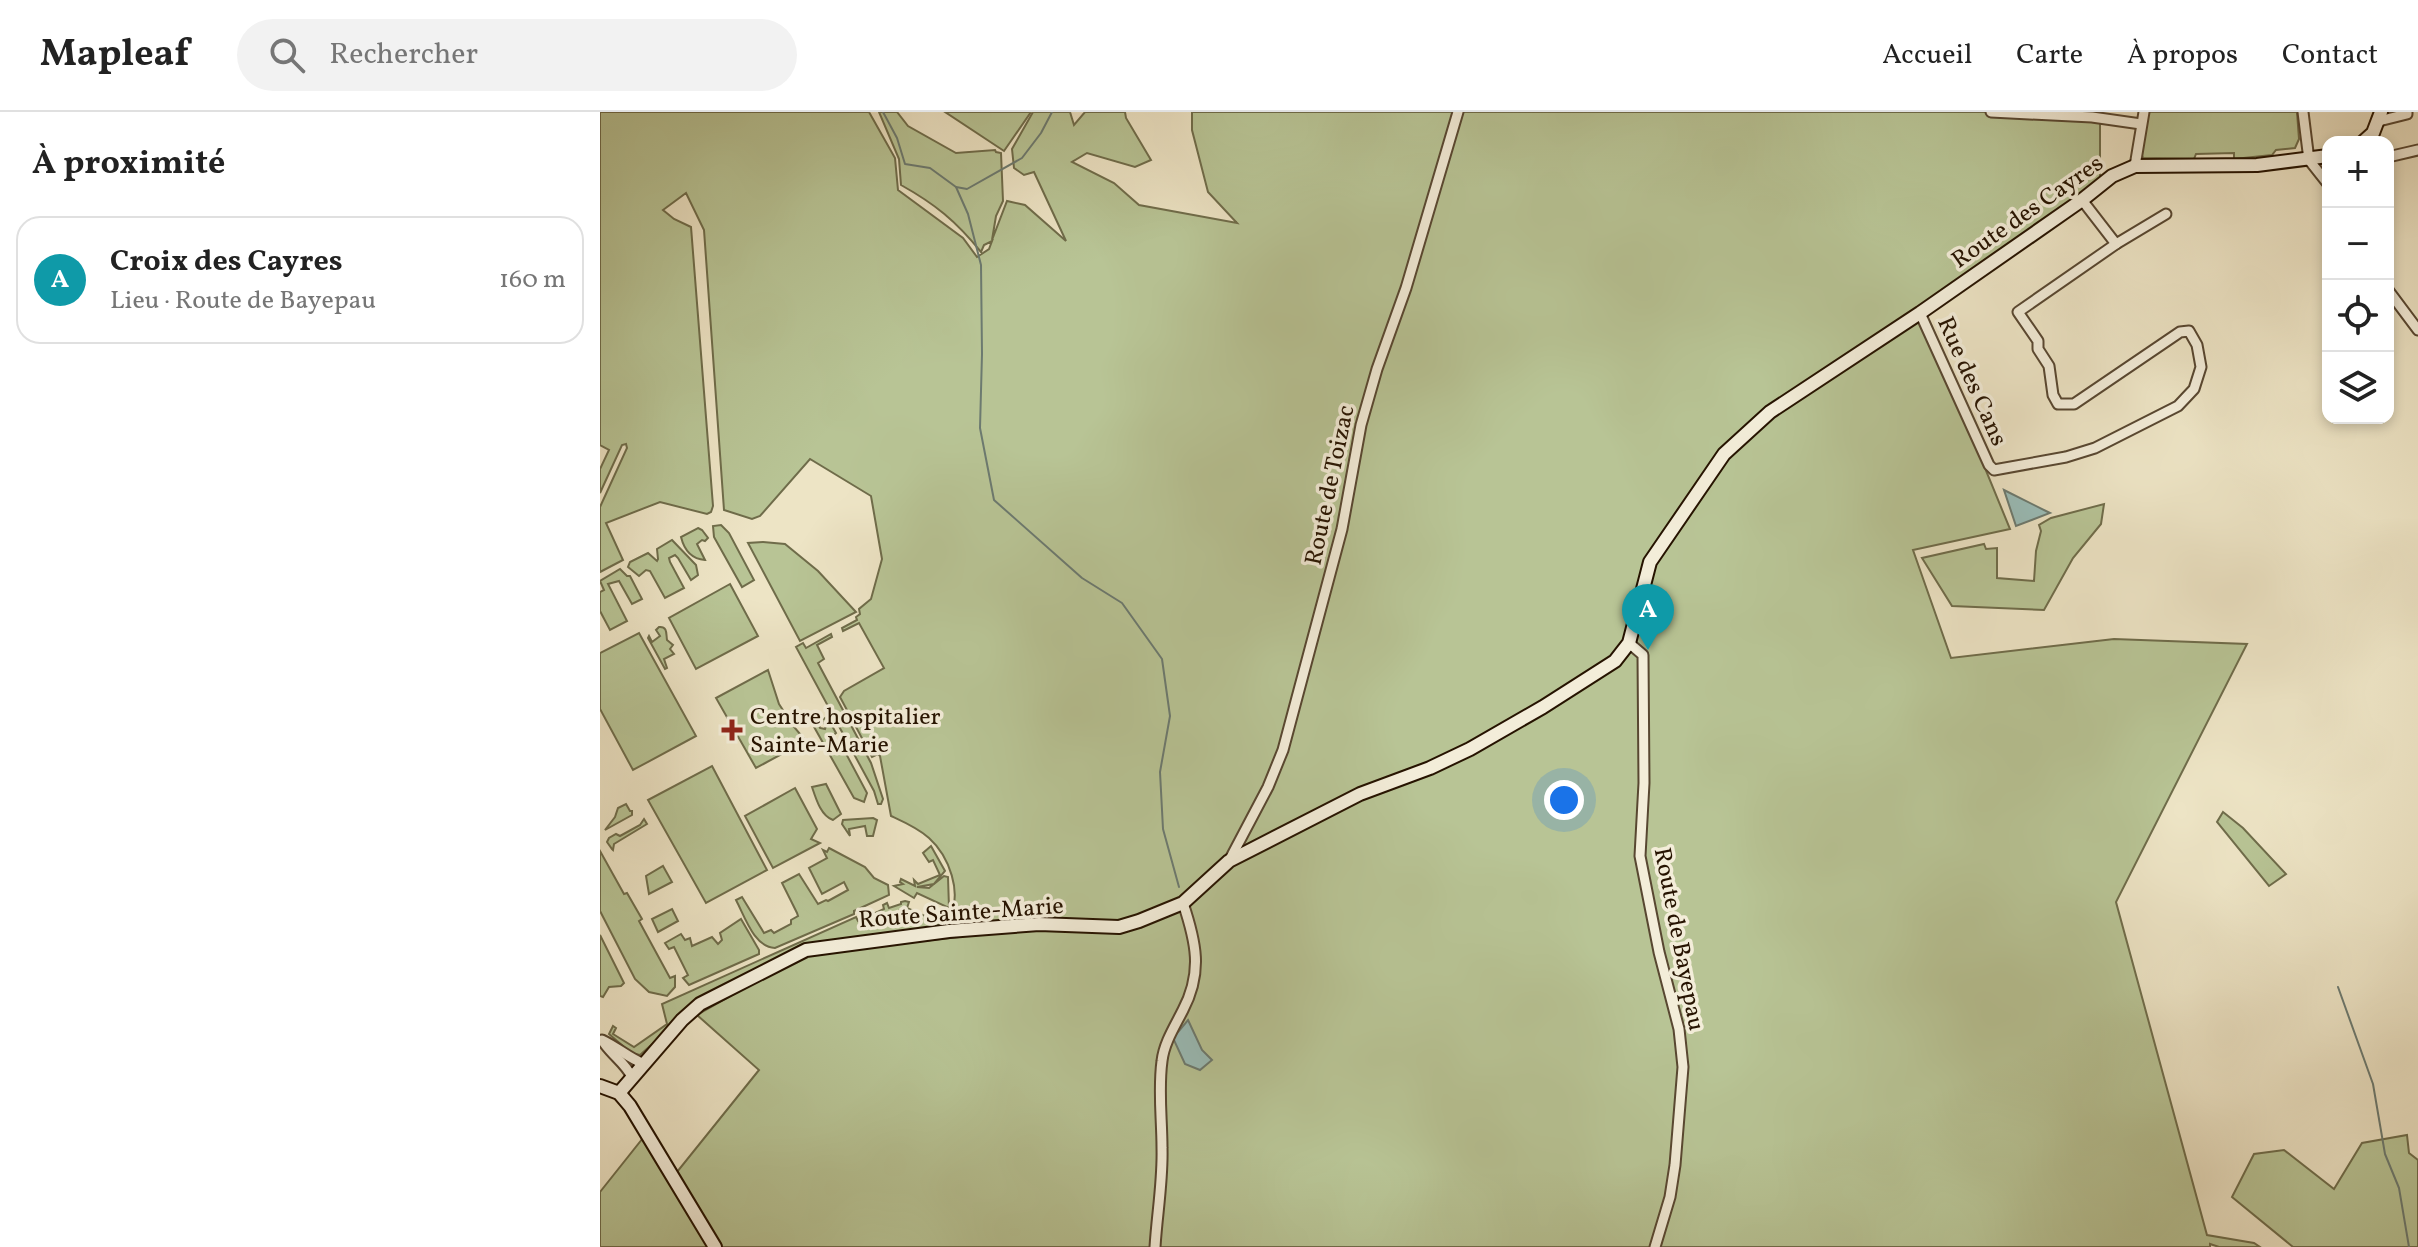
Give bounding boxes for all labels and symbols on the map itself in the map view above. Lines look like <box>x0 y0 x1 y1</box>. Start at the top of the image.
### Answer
street label: Route des Cayres <box>1945 148 2111 278</box>
street label: Rue des Cans <box>1928 312 2015 452</box>
street label: Route de Toizac <box>1297 402 1364 569</box>
pin: A <box>1622 584 1674 650</box>
place label: Centre hospitalier Sainte-Marie <box>750 701 941 763</box>
marker: Centre hospitalier Sainte-Marie <box>721 719 743 741</box>
your location <box>1544 780 1584 820</box>
street label: Route de Bayepau <box>1644 845 1712 1034</box>
street label: Route Sainte-Marie <box>857 890 1065 938</box>

